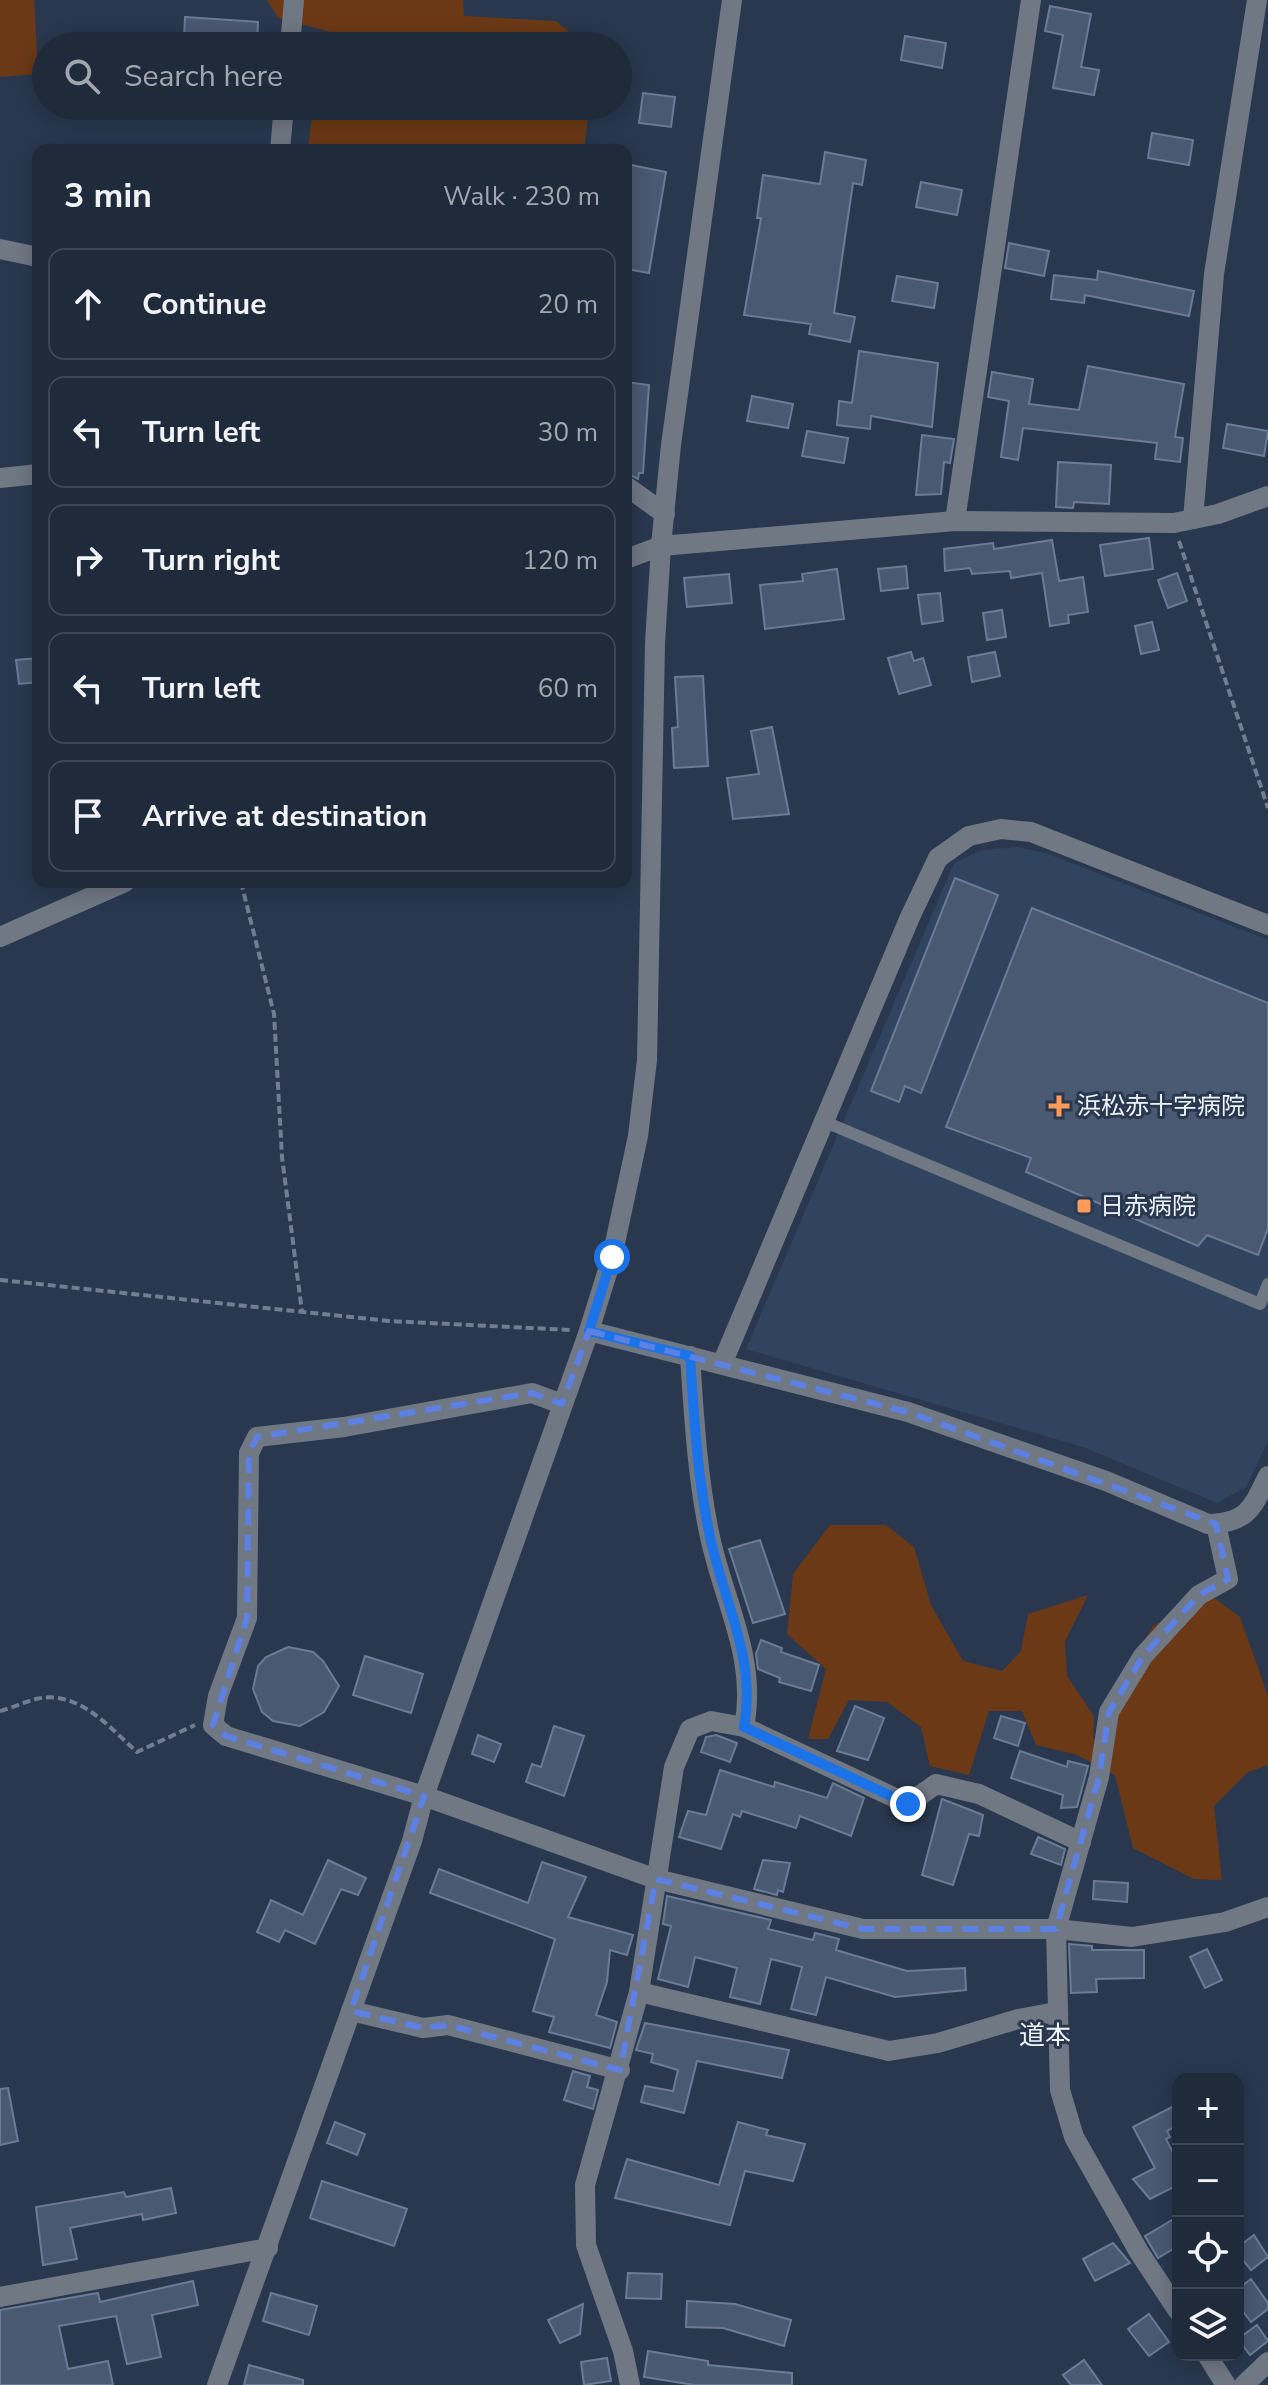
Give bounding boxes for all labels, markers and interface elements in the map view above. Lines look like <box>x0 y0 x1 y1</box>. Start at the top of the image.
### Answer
search box <box>32 32 632 120</box>
icon: search <box>60 54 104 98</box>
text: Search here <box>124 56 283 97</box>
text: 3 min <box>64 173 152 219</box>
text: Walk · 230 m <box>443 179 600 214</box>
icon: ahead <box>66 282 110 326</box>
text: Continue <box>142 284 267 325</box>
text: 20 m <box>538 287 598 322</box>
icon: left <box>66 410 110 454</box>
text: Turn left <box>142 412 260 453</box>
text: 30 m <box>538 415 598 450</box>
icon: right <box>66 538 110 582</box>
text: Turn right <box>142 540 280 581</box>
text: 120 m <box>522 543 598 578</box>
icon: left <box>66 666 110 710</box>
text: Turn left <box>142 668 260 709</box>
text: 60 m <box>538 671 598 706</box>
icon: arrive <box>66 794 110 838</box>
text: Arrive at destination <box>142 796 427 837</box>
place label: 浜松赤十字病院 <box>1077 1090 1245 1122</box>
marker: 浜松赤十字病院 <box>1048 1095 1070 1117</box>
place label: 日赤病院 <box>1100 1190 1196 1222</box>
marker: 日赤病院 <box>1075 1197 1093 1215</box>
route start <box>594 1239 630 1275</box>
route end <box>890 1786 926 1822</box>
district label: 道本 <box>1019 2018 1071 2053</box>
map controls <box>1172 2073 1244 2361</box>
button: + <box>1172 2073 1244 2145</box>
button: − <box>1172 2145 1244 2217</box>
button: locate <box>1172 2217 1244 2289</box>
button: layers <box>1172 2289 1244 2361</box>

